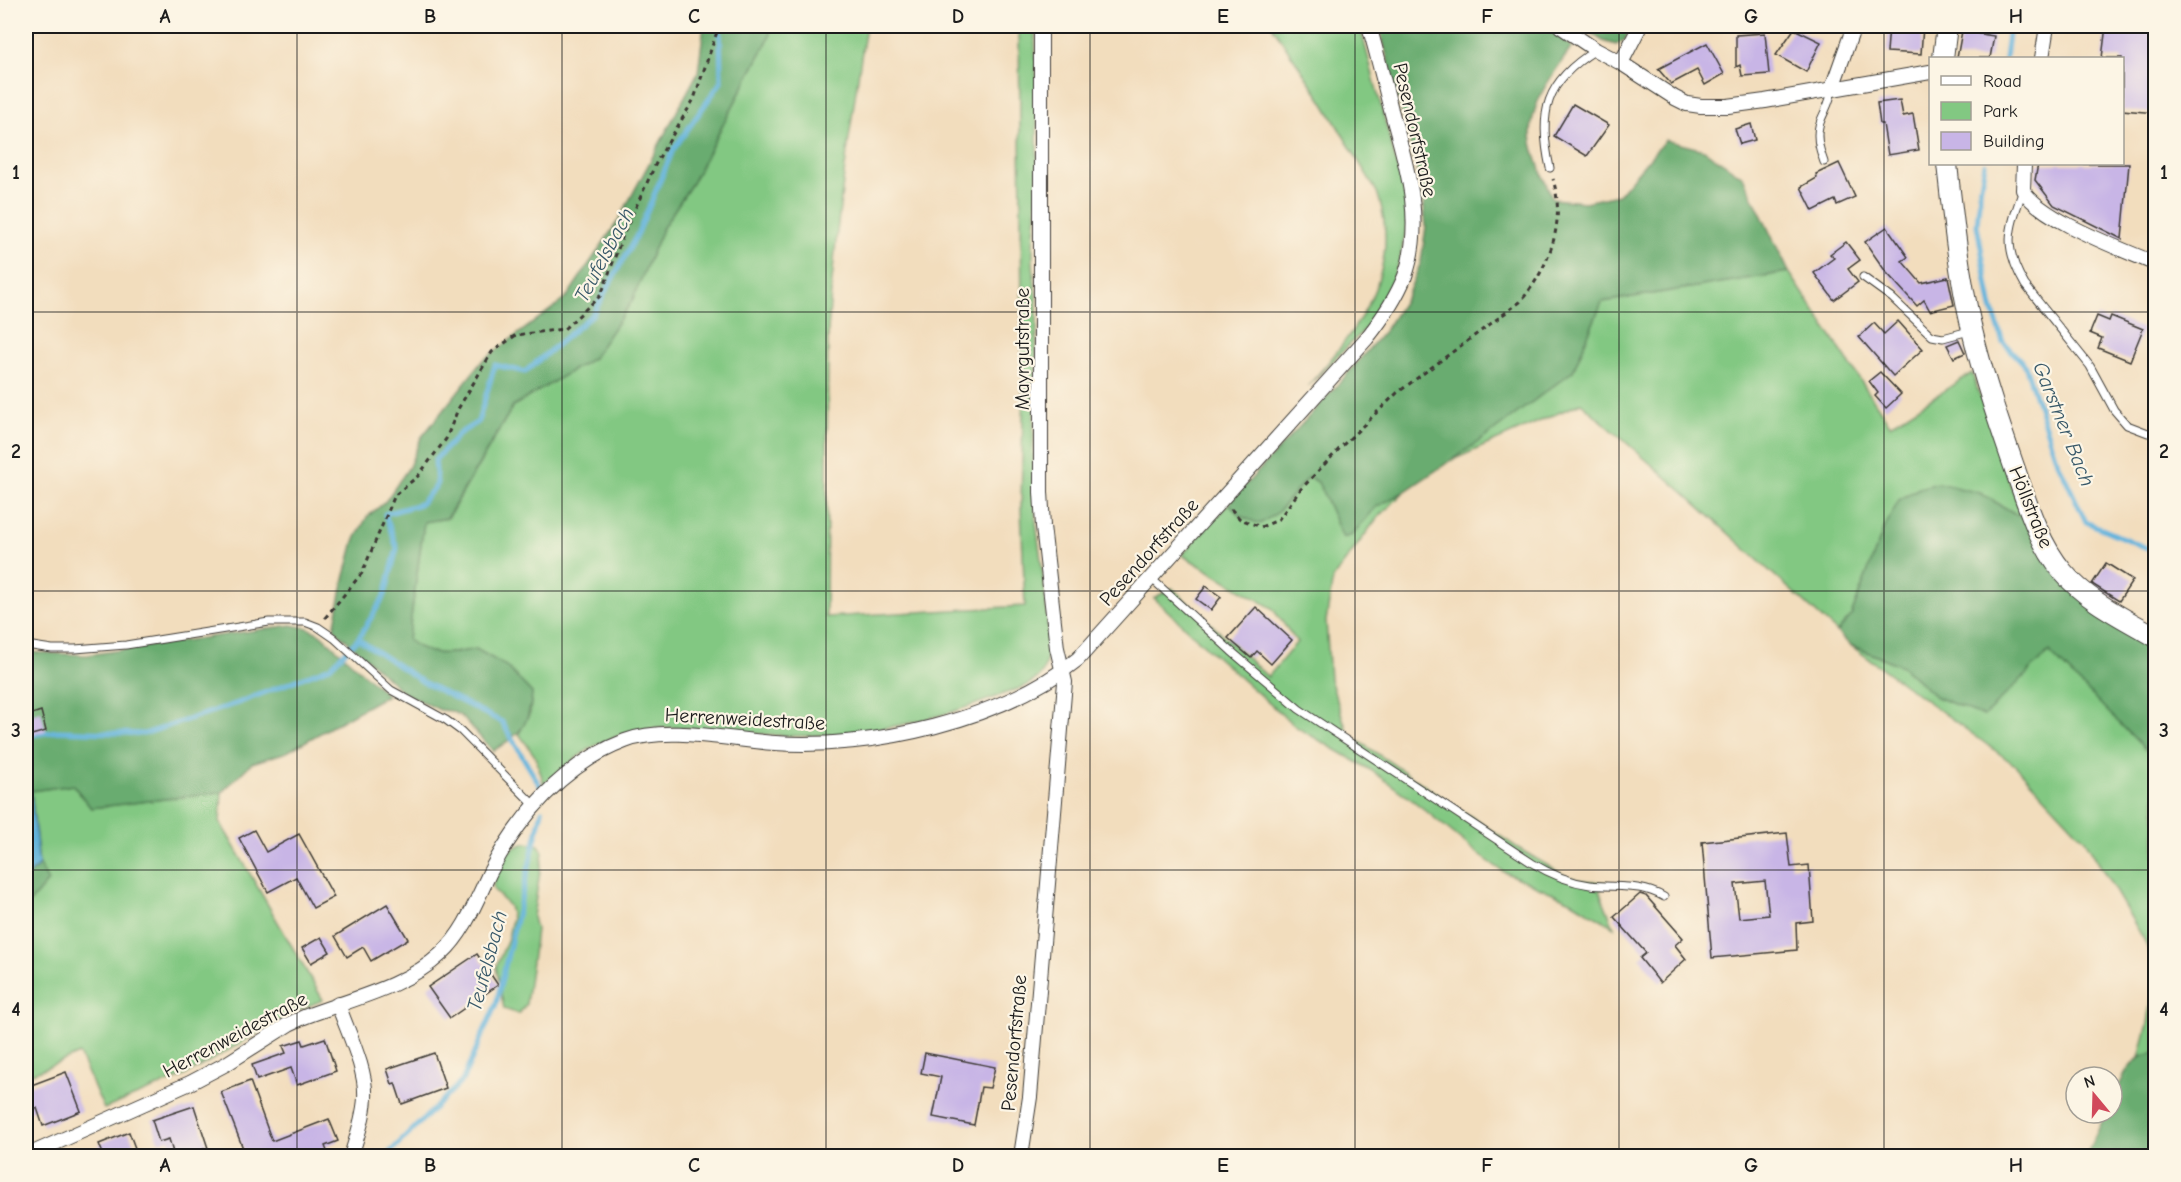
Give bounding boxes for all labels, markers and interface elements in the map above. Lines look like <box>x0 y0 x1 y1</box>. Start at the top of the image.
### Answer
text: A <box>159 5 171 28</box>
text: B <box>424 5 436 28</box>
text: C <box>688 5 700 28</box>
text: D <box>952 5 964 28</box>
text: E <box>1217 5 1229 28</box>
text: F <box>1481 5 1493 28</box>
text: G <box>1744 5 1758 28</box>
text: H <box>2009 5 2023 28</box>
legend <box>1929 57 2124 165</box>
street label: Pesendorfstraße <box>1388 61 1442 199</box>
text: Road <box>1983 71 2022 92</box>
text: Park <box>1983 101 2018 122</box>
text: Building <box>1983 131 2045 152</box>
text: 1 <box>12 161 20 184</box>
text: 1 <box>2160 161 2168 184</box>
water label: Teufelsbach <box>569 204 639 306</box>
street label: Mayrgutstraße <box>1011 288 1034 410</box>
water label: Garstner Bach <box>2028 358 2100 490</box>
text: 2 <box>11 440 21 463</box>
text: 2 <box>2159 440 2169 463</box>
street label: Höllstraße <box>2004 463 2058 551</box>
street label: Pesendorfstraße <box>1095 493 1203 611</box>
street label: Herrenweidestraße <box>664 703 826 735</box>
text: 3 <box>11 719 21 742</box>
text: 3 <box>2159 719 2169 742</box>
water label: Teufelsbach <box>462 908 512 1014</box>
street label: Pesendorfstraße <box>997 974 1031 1112</box>
street label: Herrenweidestraße <box>159 987 311 1083</box>
text: 4 <box>11 998 21 1021</box>
text: 4 <box>2159 998 2169 1021</box>
north arrow <box>2064 1065 2124 1125</box>
text: N <box>2082 1072 2097 1092</box>
text: A <box>159 1154 171 1177</box>
text: B <box>424 1154 436 1177</box>
text: C <box>688 1154 700 1177</box>
text: D <box>952 1154 964 1177</box>
text: E <box>1217 1154 1229 1177</box>
text: F <box>1481 1154 1493 1177</box>
text: G <box>1744 1154 1758 1177</box>
text: H <box>2009 1154 2023 1177</box>

